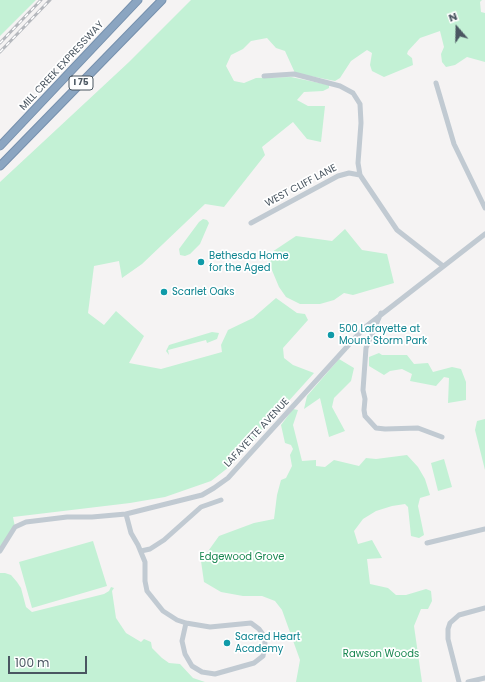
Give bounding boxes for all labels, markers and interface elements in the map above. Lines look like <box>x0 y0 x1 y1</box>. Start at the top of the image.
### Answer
north arrow <box>437 8 477 48</box>
text: N <box>446 8 460 26</box>
street label: MILL CREEK EXPRESSWAY <box>18 19 106 113</box>
road number: I 75 <box>69 76 93 90</box>
street label: WEST CLIFF LANE <box>263 162 339 210</box>
place label: Bethesda Home for the Aged <box>209 250 289 274</box>
marker: Bethesda Home for the Aged <box>196 257 206 267</box>
place label: Scarlet Oaks <box>172 286 234 298</box>
marker: Scarlet Oaks <box>159 287 169 297</box>
place label: 500 Lafayette at Mount Storm Park <box>339 323 427 346</box>
marker: 500 Lafayette at Mount Storm Park <box>326 330 336 340</box>
street label: LAFAYETTE AVENUE <box>222 396 292 470</box>
park label: Edgewood Grove <box>200 551 284 563</box>
place label: Sacred Heart Academy <box>235 631 300 654</box>
marker: Sacred Heart Academy <box>222 638 232 648</box>
scale bar <box>10 648 89 674</box>
park label: Rawson Woods <box>343 648 419 660</box>
text: 100 m <box>15 654 49 671</box>

